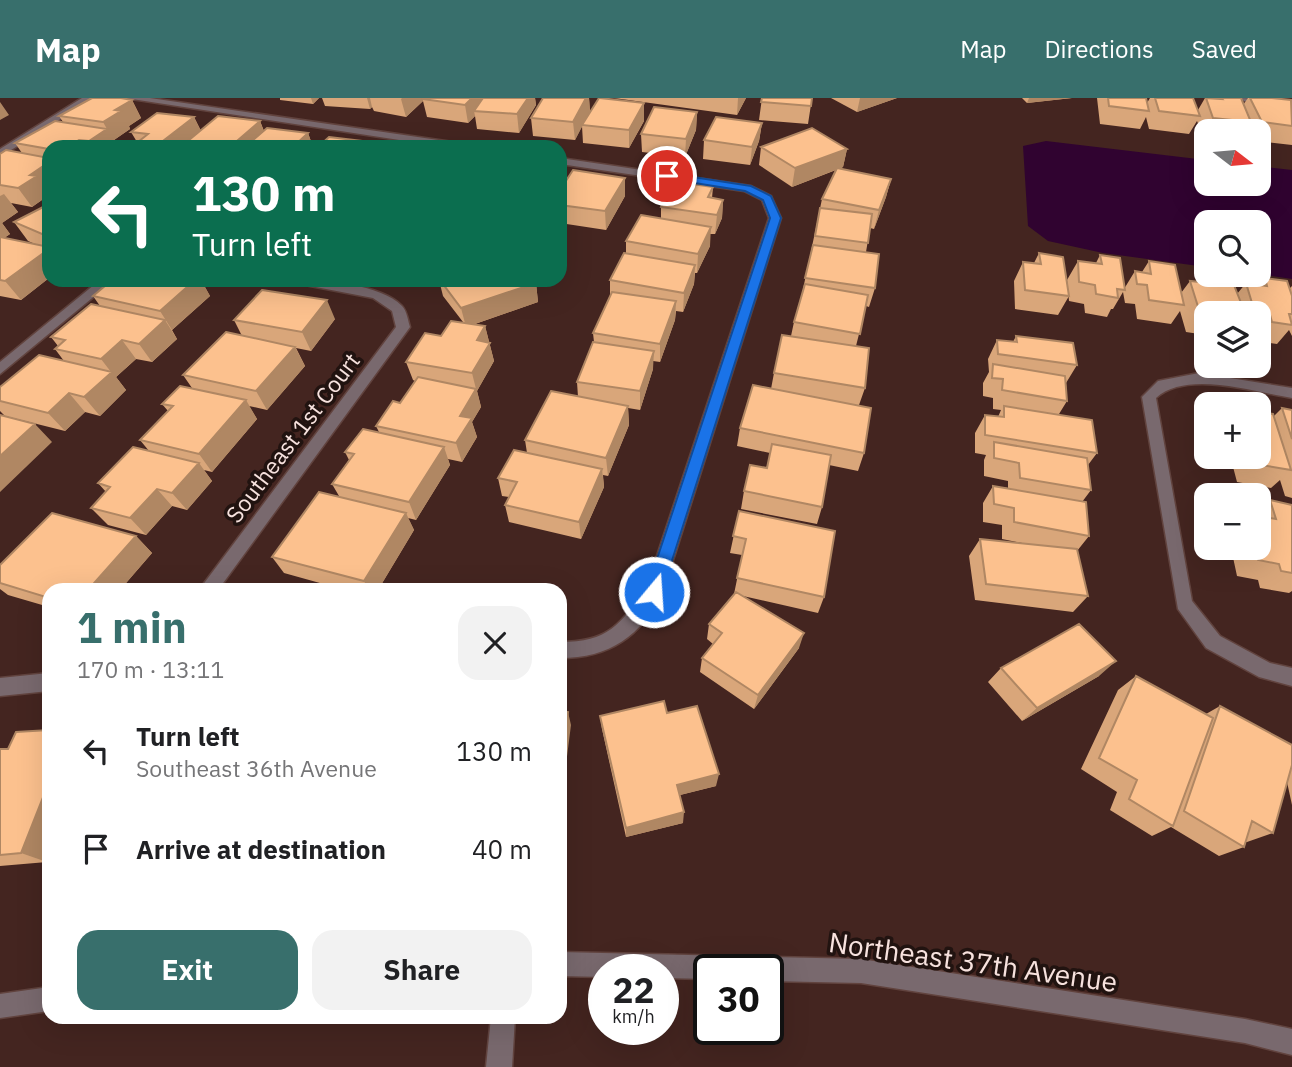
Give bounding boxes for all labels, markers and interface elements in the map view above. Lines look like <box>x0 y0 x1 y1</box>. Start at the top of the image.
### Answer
text: Map <box>35 28 101 71</box>
text: Map <box>960 33 1006 65</box>
text: Directions <box>1044 33 1154 65</box>
text: Saved <box>1192 33 1257 65</box>
north arrow <box>1194 119 1270 196</box>
map controls <box>1194 119 1271 560</box>
pin <box>637 146 697 206</box>
icon: arrive <box>648 157 686 195</box>
text: 130 m <box>192 161 336 224</box>
icon: left <box>77 168 168 259</box>
button: search <box>1194 210 1271 287</box>
text: Turn left <box>192 223 312 265</box>
button: layers <box>1194 301 1271 378</box>
street label: Southeast 1st Court <box>219 346 366 528</box>
button: + <box>1194 392 1271 469</box>
button: − <box>1194 483 1271 560</box>
position arrow <box>617 555 691 629</box>
text: 1 min <box>77 600 187 655</box>
button: close <box>458 606 532 680</box>
text: 170 m · 13:11 <box>77 654 224 684</box>
text: Turn left <box>136 719 239 753</box>
icon: left <box>77 732 115 770</box>
text: 130 m <box>456 734 532 768</box>
text: Southeast 36th Avenue <box>136 753 377 783</box>
icon: arrive <box>77 830 115 868</box>
text: Arrive at destination <box>136 832 386 866</box>
text: 40 m <box>472 832 532 866</box>
street label: Northeast 37th Avenue <box>826 923 1120 1000</box>
button: Exit <box>77 930 298 1010</box>
button: Share <box>312 930 532 1010</box>
speed limit sign: 30 <box>693 954 784 1045</box>
text: 22 <box>612 967 655 1013</box>
text: km/h <box>612 1005 655 1028</box>

